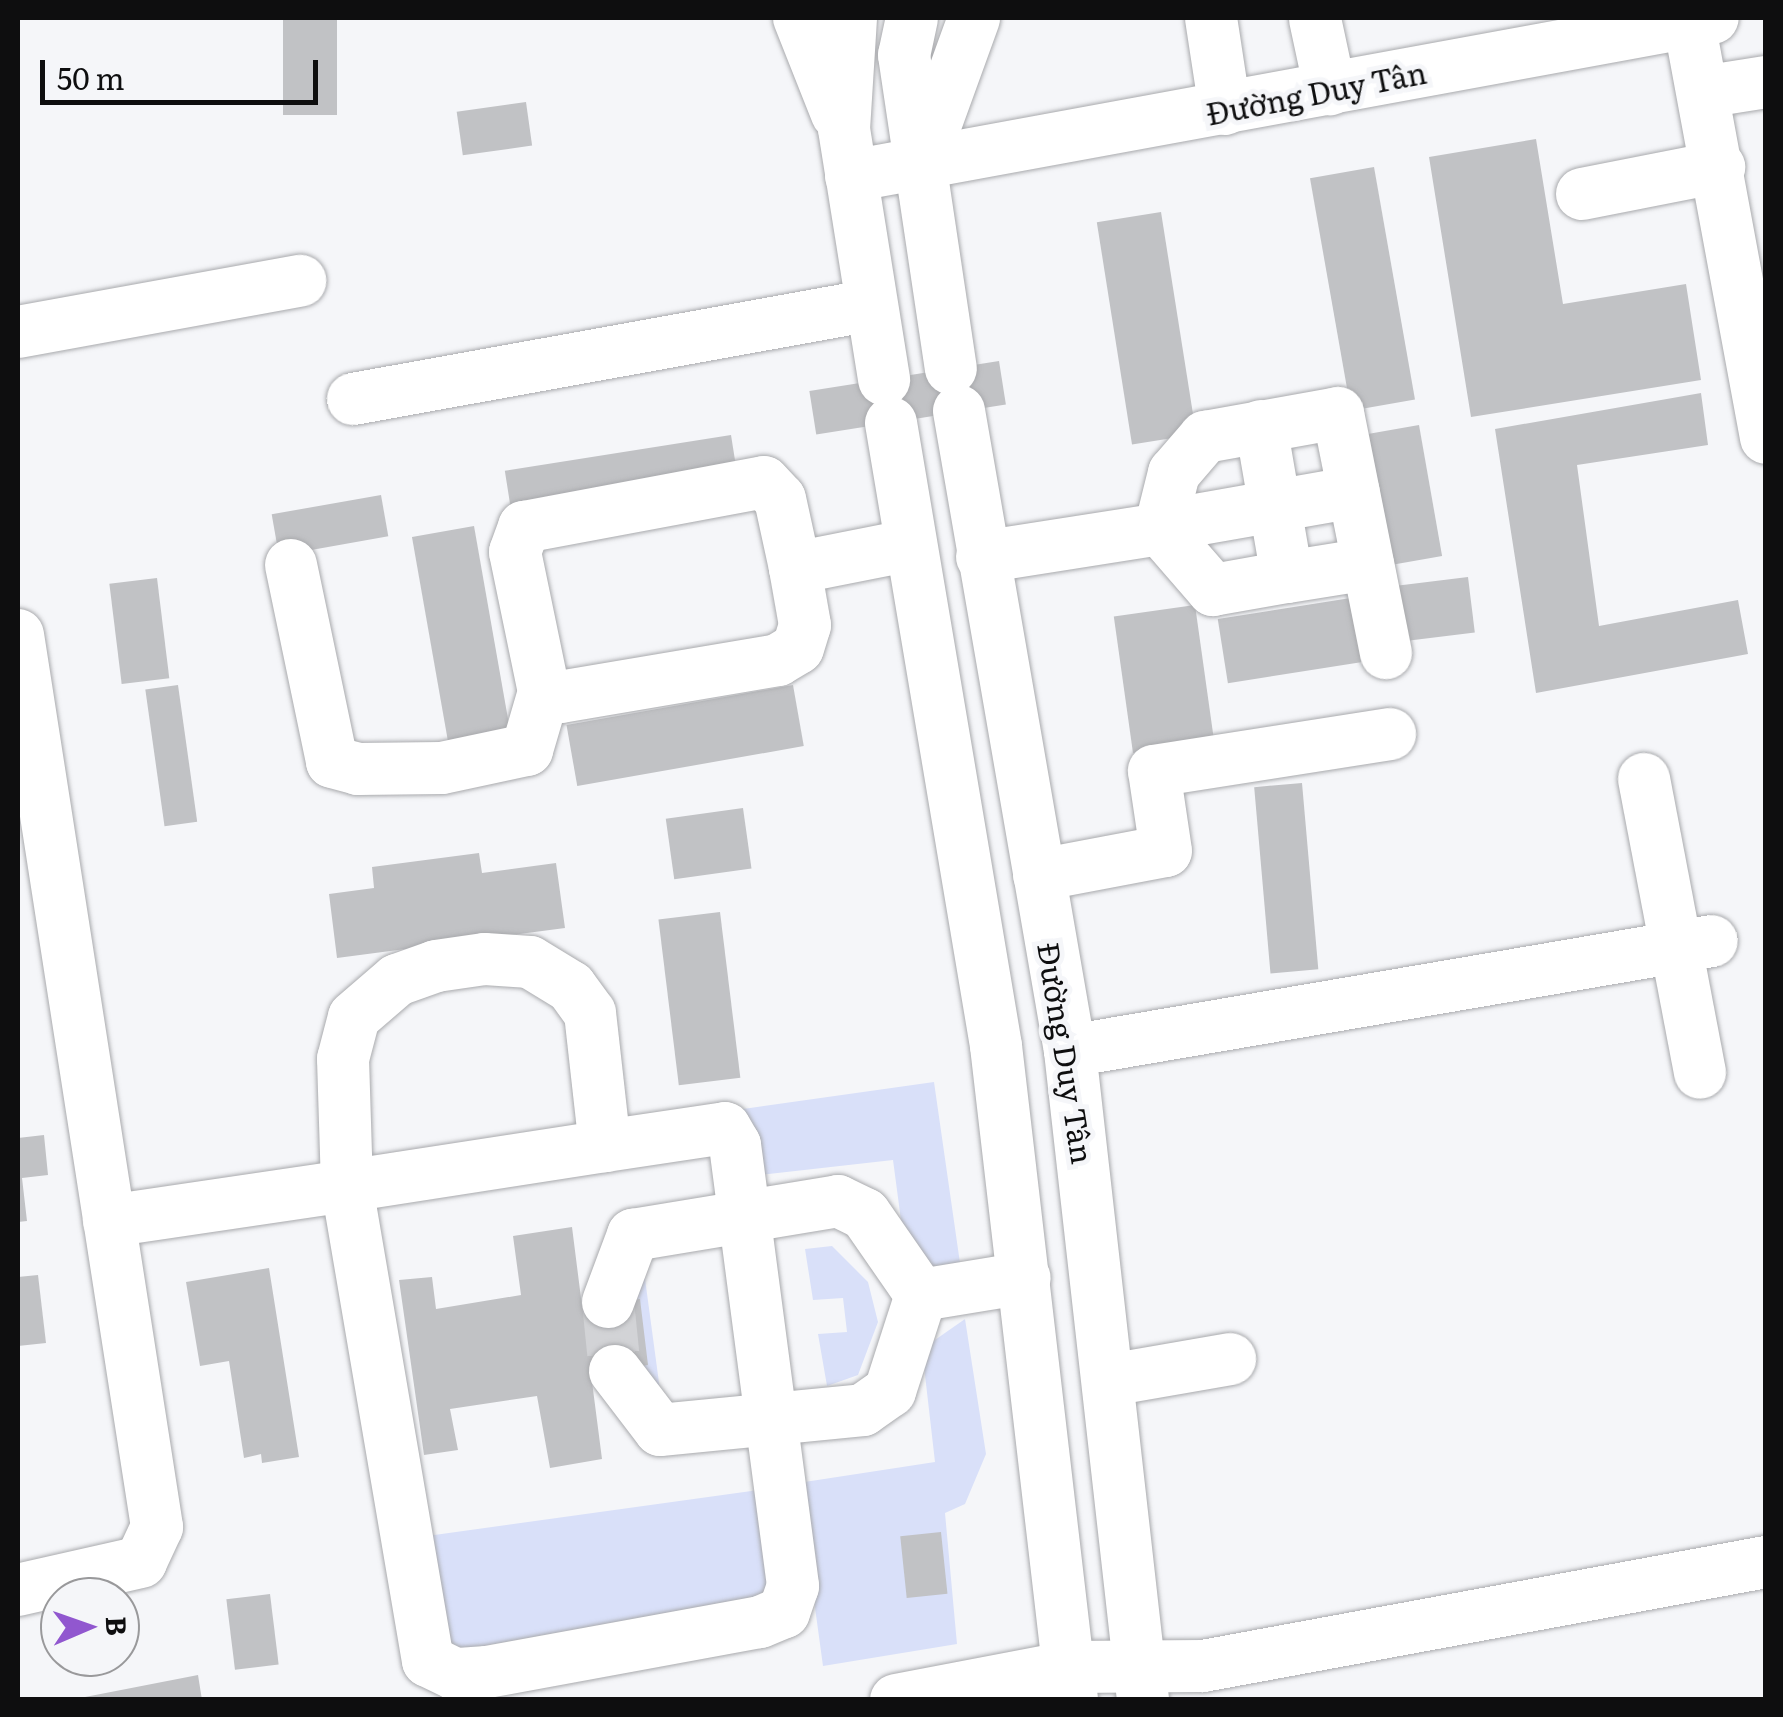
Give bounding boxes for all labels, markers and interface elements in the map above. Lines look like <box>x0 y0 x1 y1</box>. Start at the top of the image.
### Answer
scale bar <box>45 40 322 102</box>
street label: Đường Duy Tân <box>1203 53 1429 131</box>
text: 50 m <box>57 55 125 99</box>
street label: Đường Duy Tân <box>1032 940 1102 1166</box>
north arrow <box>40 1577 140 1677</box>
text: B <box>97 1616 139 1636</box>

